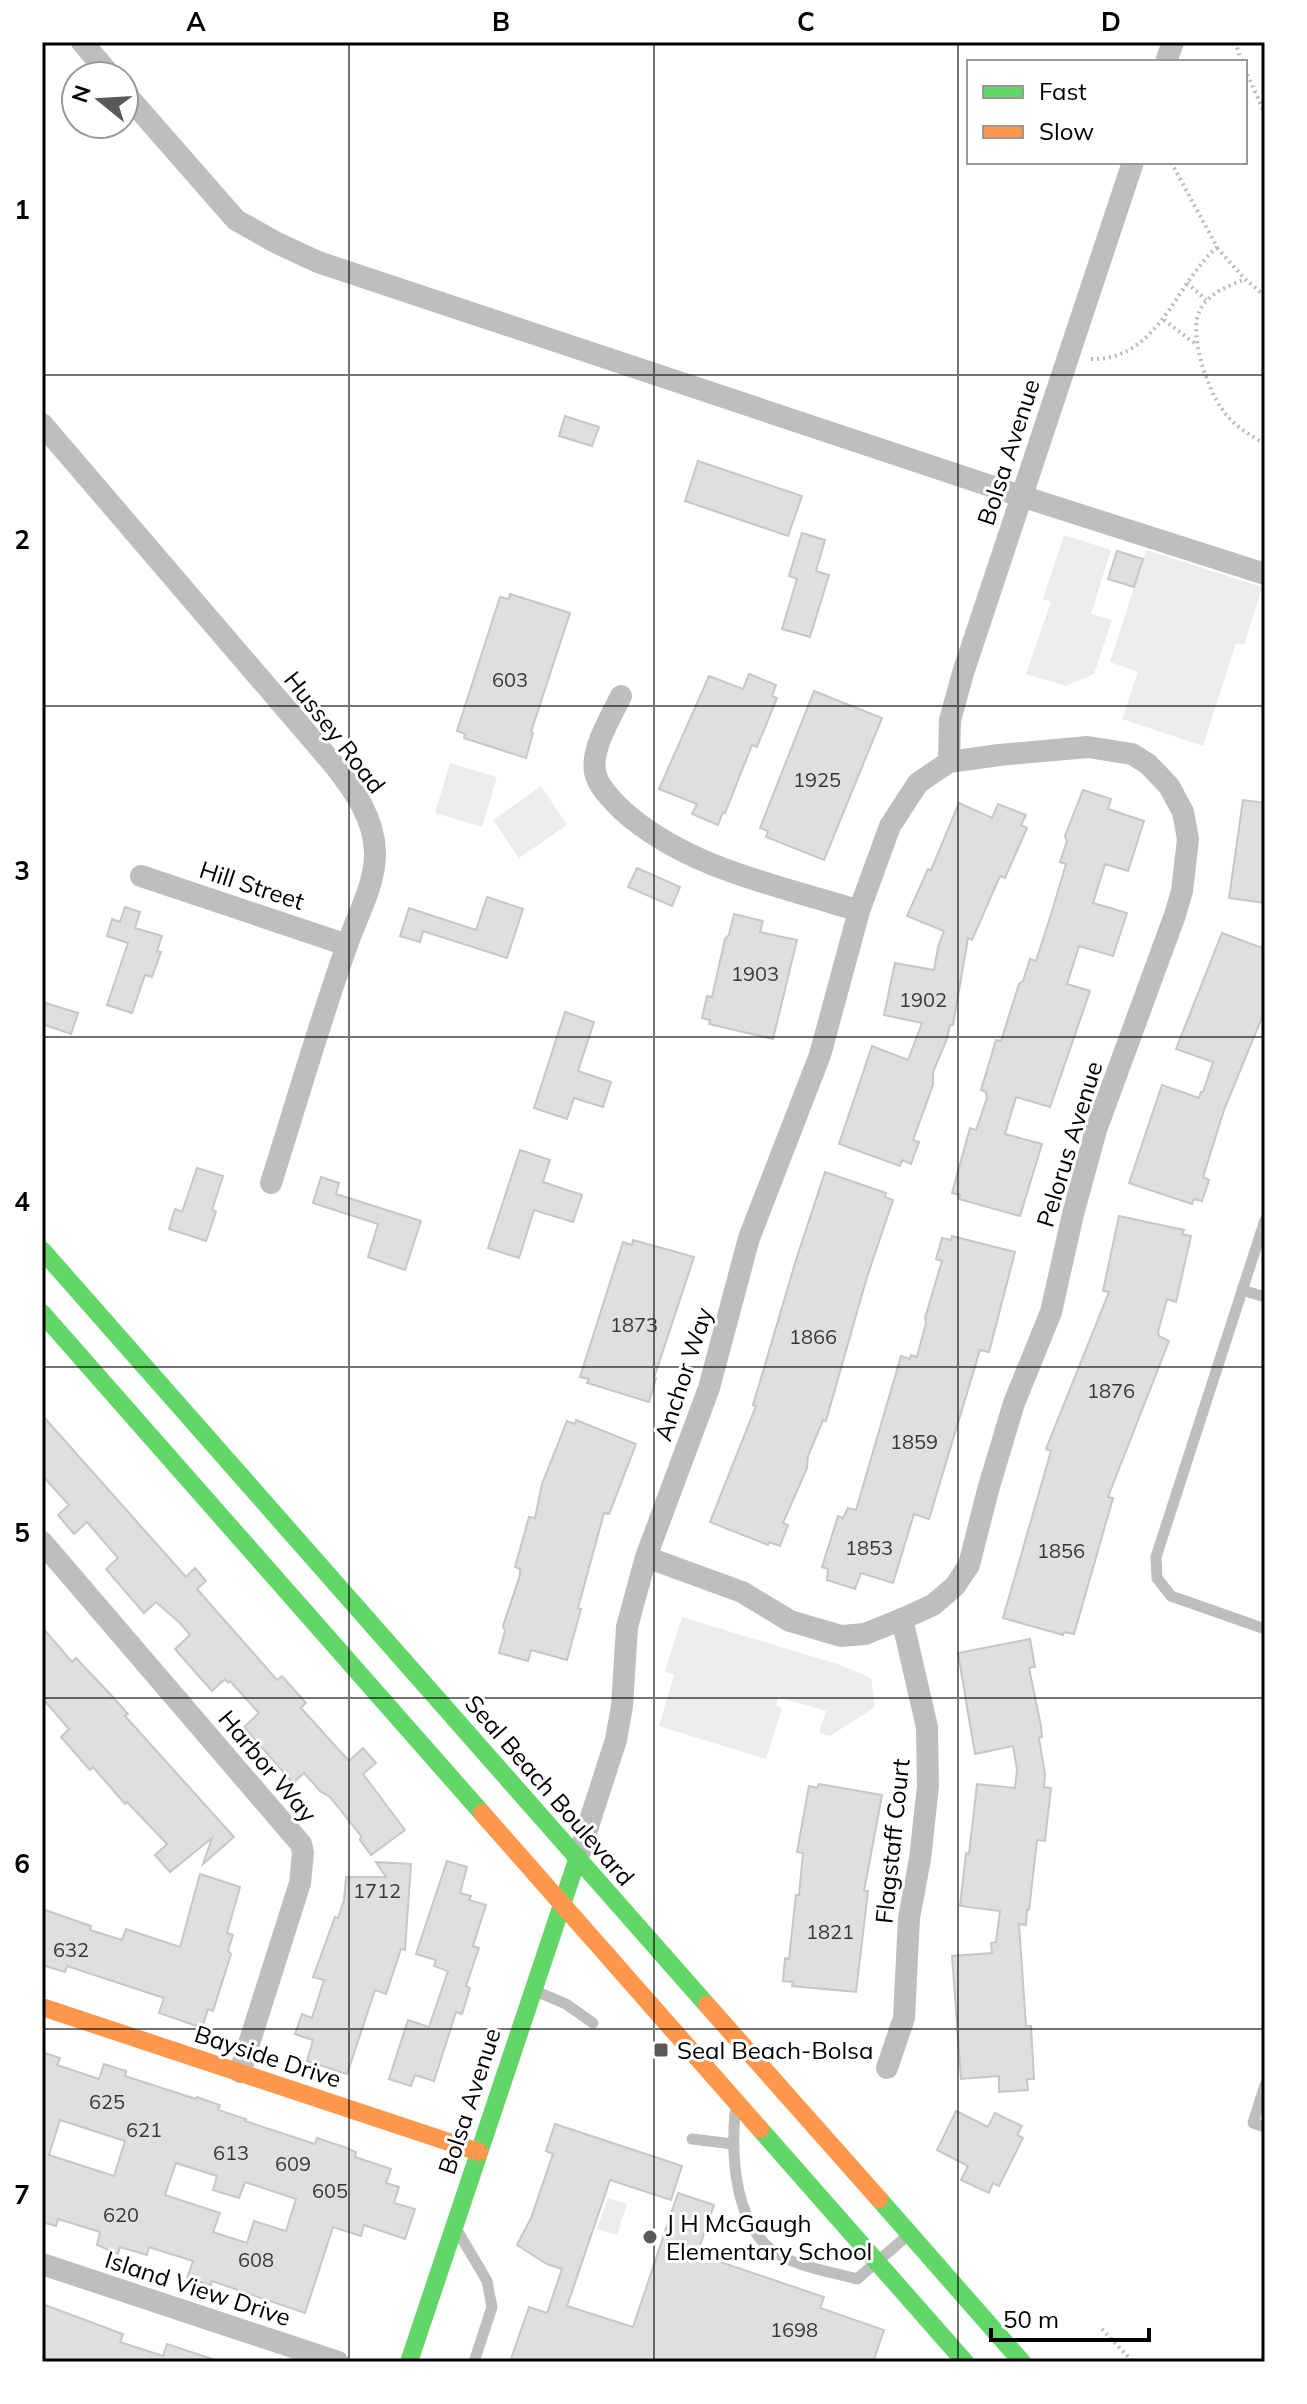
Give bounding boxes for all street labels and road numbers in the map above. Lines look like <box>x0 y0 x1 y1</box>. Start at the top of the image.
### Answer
street label: Bolsa Avenue <box>970 375 1046 529</box>
street label: Hussey Road <box>278 665 392 799</box>
street label: Hill Street <box>196 854 308 916</box>
street label: Pelorus Avenue <box>1030 1057 1108 1231</box>
street label: Anchor Way <box>647 1303 719 1445</box>
street label: Seal Beach Boulevard <box>459 1689 641 1891</box>
street label: Harbor Way <box>213 1704 324 1828</box>
street label: Flagstaff Court <box>868 1757 916 1925</box>
street label: Bayside Drive <box>191 2018 345 2094</box>
street label: Bolsa Avenue <box>431 2024 507 2178</box>
street label: Island View Drive <box>101 2244 295 2332</box>

